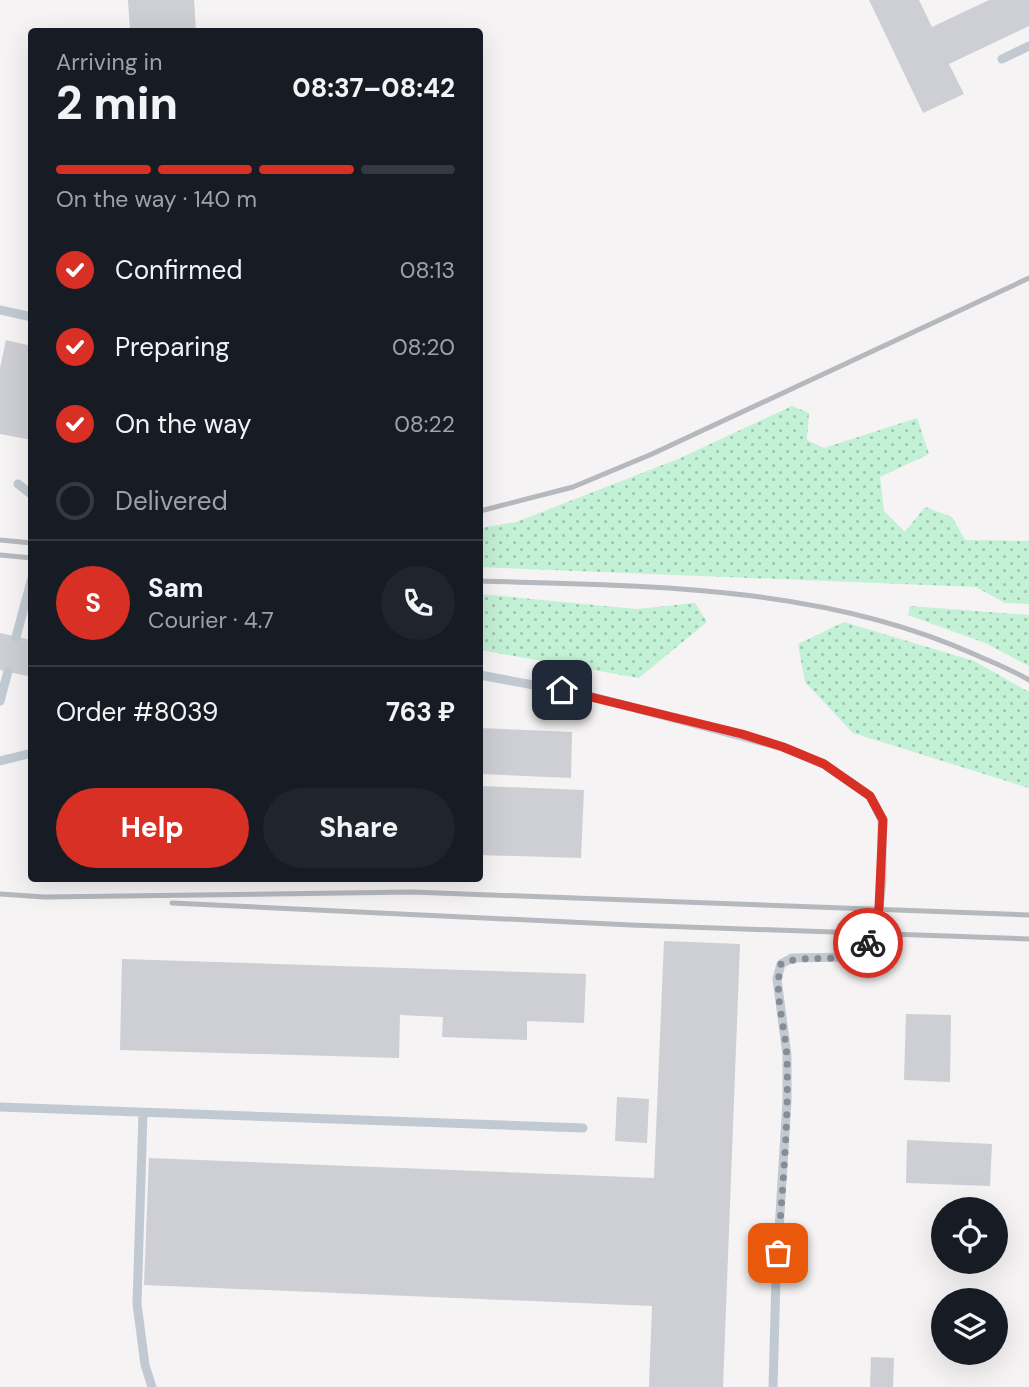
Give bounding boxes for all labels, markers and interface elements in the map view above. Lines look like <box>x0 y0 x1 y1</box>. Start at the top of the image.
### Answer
text: Arriving in <box>56 47 162 77</box>
text: 08:37–08:42 <box>292 71 455 105</box>
text: 2 min <box>56 73 178 133</box>
text: On the way · 140 m <box>56 184 257 214</box>
icon: check <box>56 251 94 289</box>
text: Confirmed <box>115 253 242 287</box>
text: 08:13 <box>400 255 455 285</box>
icon: check <box>56 328 94 366</box>
text: Preparing <box>115 330 230 364</box>
text: 08:20 <box>392 332 455 362</box>
icon: check <box>56 405 94 443</box>
text: On the way <box>115 407 251 441</box>
text: 08:22 <box>394 409 455 439</box>
text: Delivered <box>115 484 228 518</box>
button: phone <box>381 566 455 640</box>
text: Sam <box>148 571 203 605</box>
text: S <box>85 586 101 620</box>
text: Courier · 4.7 <box>148 605 274 635</box>
pin <box>532 660 592 720</box>
icon: home <box>543 671 581 709</box>
text: Order #8039 <box>56 695 218 729</box>
text: 763 ₽ <box>386 695 455 729</box>
button: Help <box>56 788 249 868</box>
button: Share <box>263 788 455 868</box>
courier <box>833 908 903 978</box>
icon: bike <box>849 924 887 962</box>
map controls <box>931 1197 1008 1365</box>
button: locate <box>931 1197 1008 1274</box>
pin <box>748 1223 808 1283</box>
icon: bag <box>759 1234 797 1272</box>
button: layers <box>931 1288 1008 1365</box>

